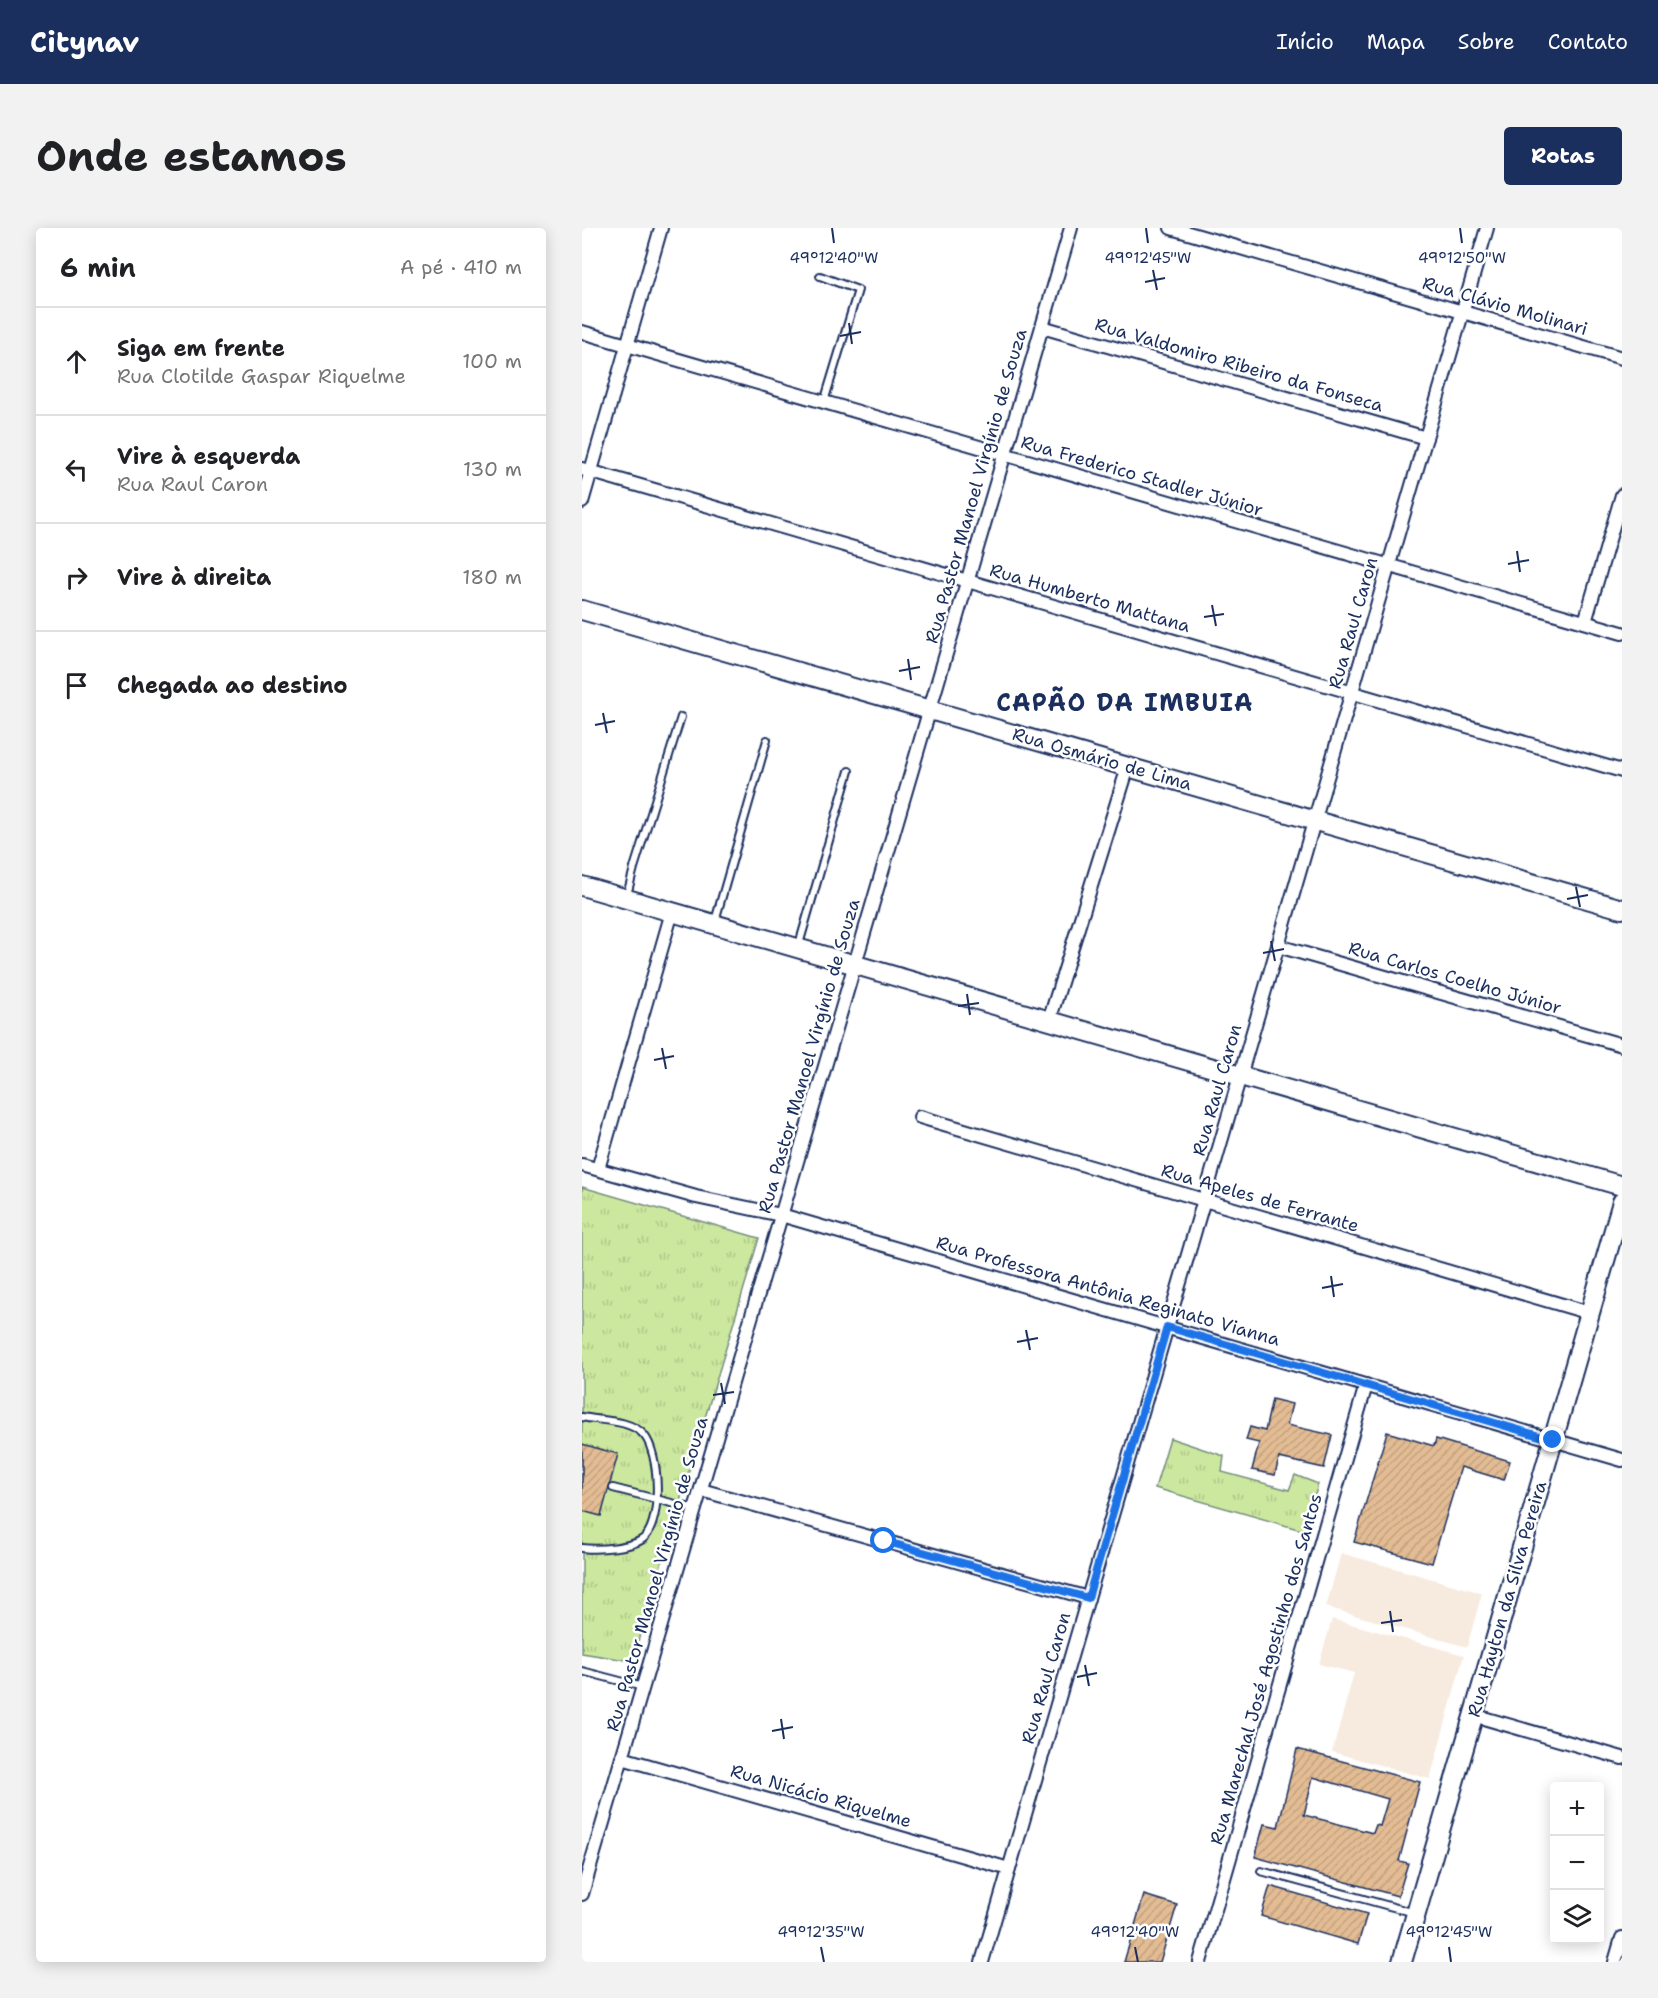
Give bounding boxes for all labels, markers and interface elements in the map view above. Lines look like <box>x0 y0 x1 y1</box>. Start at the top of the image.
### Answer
text: Citynav <box>30 23 139 61</box>
text: Início <box>1276 28 1334 56</box>
text: Mapa <box>1367 28 1425 56</box>
text: Sobre <box>1458 28 1515 56</box>
text: Contato <box>1548 28 1628 56</box>
button: Rotas <box>1504 127 1622 185</box>
text: Onde estamos <box>36 128 347 184</box>
text: 49°12'40"W <box>790 248 878 268</box>
text: 49°12'45"W <box>1105 248 1191 268</box>
text: 49°12'50"W <box>1418 248 1506 268</box>
text: 6 min <box>60 250 136 285</box>
text: A pé · 410 m <box>400 254 522 280</box>
street label: Rua Clávio Molinari <box>1420 271 1590 341</box>
street label: Rua Valdomiro Ribeiro da Fonseca <box>1092 312 1386 418</box>
street label: Rua Pastor Manoel Virgínio de Souza <box>920 326 1032 646</box>
text: Siga em frente <box>117 334 285 363</box>
icon: ahead <box>60 345 93 378</box>
text: 100 m <box>462 348 522 374</box>
text: Rua Clotilde Gaspar Riquelme <box>117 363 406 389</box>
street label: Rua Frederico Stadler Júnior <box>1018 430 1266 522</box>
text: Vire à esquerda <box>117 442 300 471</box>
icon: left <box>60 453 93 486</box>
text: 130 m <box>463 456 522 482</box>
text: Rua Raul Caron <box>117 471 268 497</box>
street label: Rua Raul Caron <box>1323 554 1383 692</box>
street label: Rua Humberto Mattana <box>987 558 1193 638</box>
icon: right <box>60 561 93 594</box>
text: Vire à direita <box>117 563 271 592</box>
text: 180 m <box>462 564 522 590</box>
icon: arrive <box>60 669 93 702</box>
text: Chegada ao destino <box>117 671 348 700</box>
district label: CAPÃO DA IMBUIA <box>996 686 1254 719</box>
street label: Rua Osmário de Lima <box>1010 722 1194 796</box>
street label: Rua Pastor Manoel Virgínio de Souza <box>753 896 865 1216</box>
street label: Rua Carlos Coelho Júnior <box>1345 936 1565 1020</box>
street label: Rua Raul Caron <box>1187 1021 1247 1159</box>
street label: Rua Apeles de Ferrante <box>1158 1158 1362 1238</box>
street label: Rua Professora Antônia Reginato Vianna <box>933 1230 1283 1352</box>
street label: Rua Pastor Manoel Virgínio de Souza <box>601 1414 713 1734</box>
route end <box>1539 1426 1565 1452</box>
street label: Rua Hayton da Silva Pereira <box>1462 1478 1552 1720</box>
street label: Rua Marechal José Agostinho dos Santos <box>1204 1491 1328 1847</box>
route start <box>870 1527 896 1553</box>
street label: Rua Raul Caron <box>1016 1609 1076 1747</box>
street label: Rua Nicácio Riquelme <box>728 1759 914 1833</box>
map controls <box>1550 1782 1604 1944</box>
button: + <box>1550 1782 1604 1836</box>
button: − <box>1550 1836 1604 1890</box>
button: layers <box>1550 1890 1604 1944</box>
text: 49°12'35"W <box>777 1922 865 1942</box>
text: 49°12'40"W <box>1091 1922 1179 1942</box>
text: 49°12'45"W <box>1406 1922 1492 1942</box>

